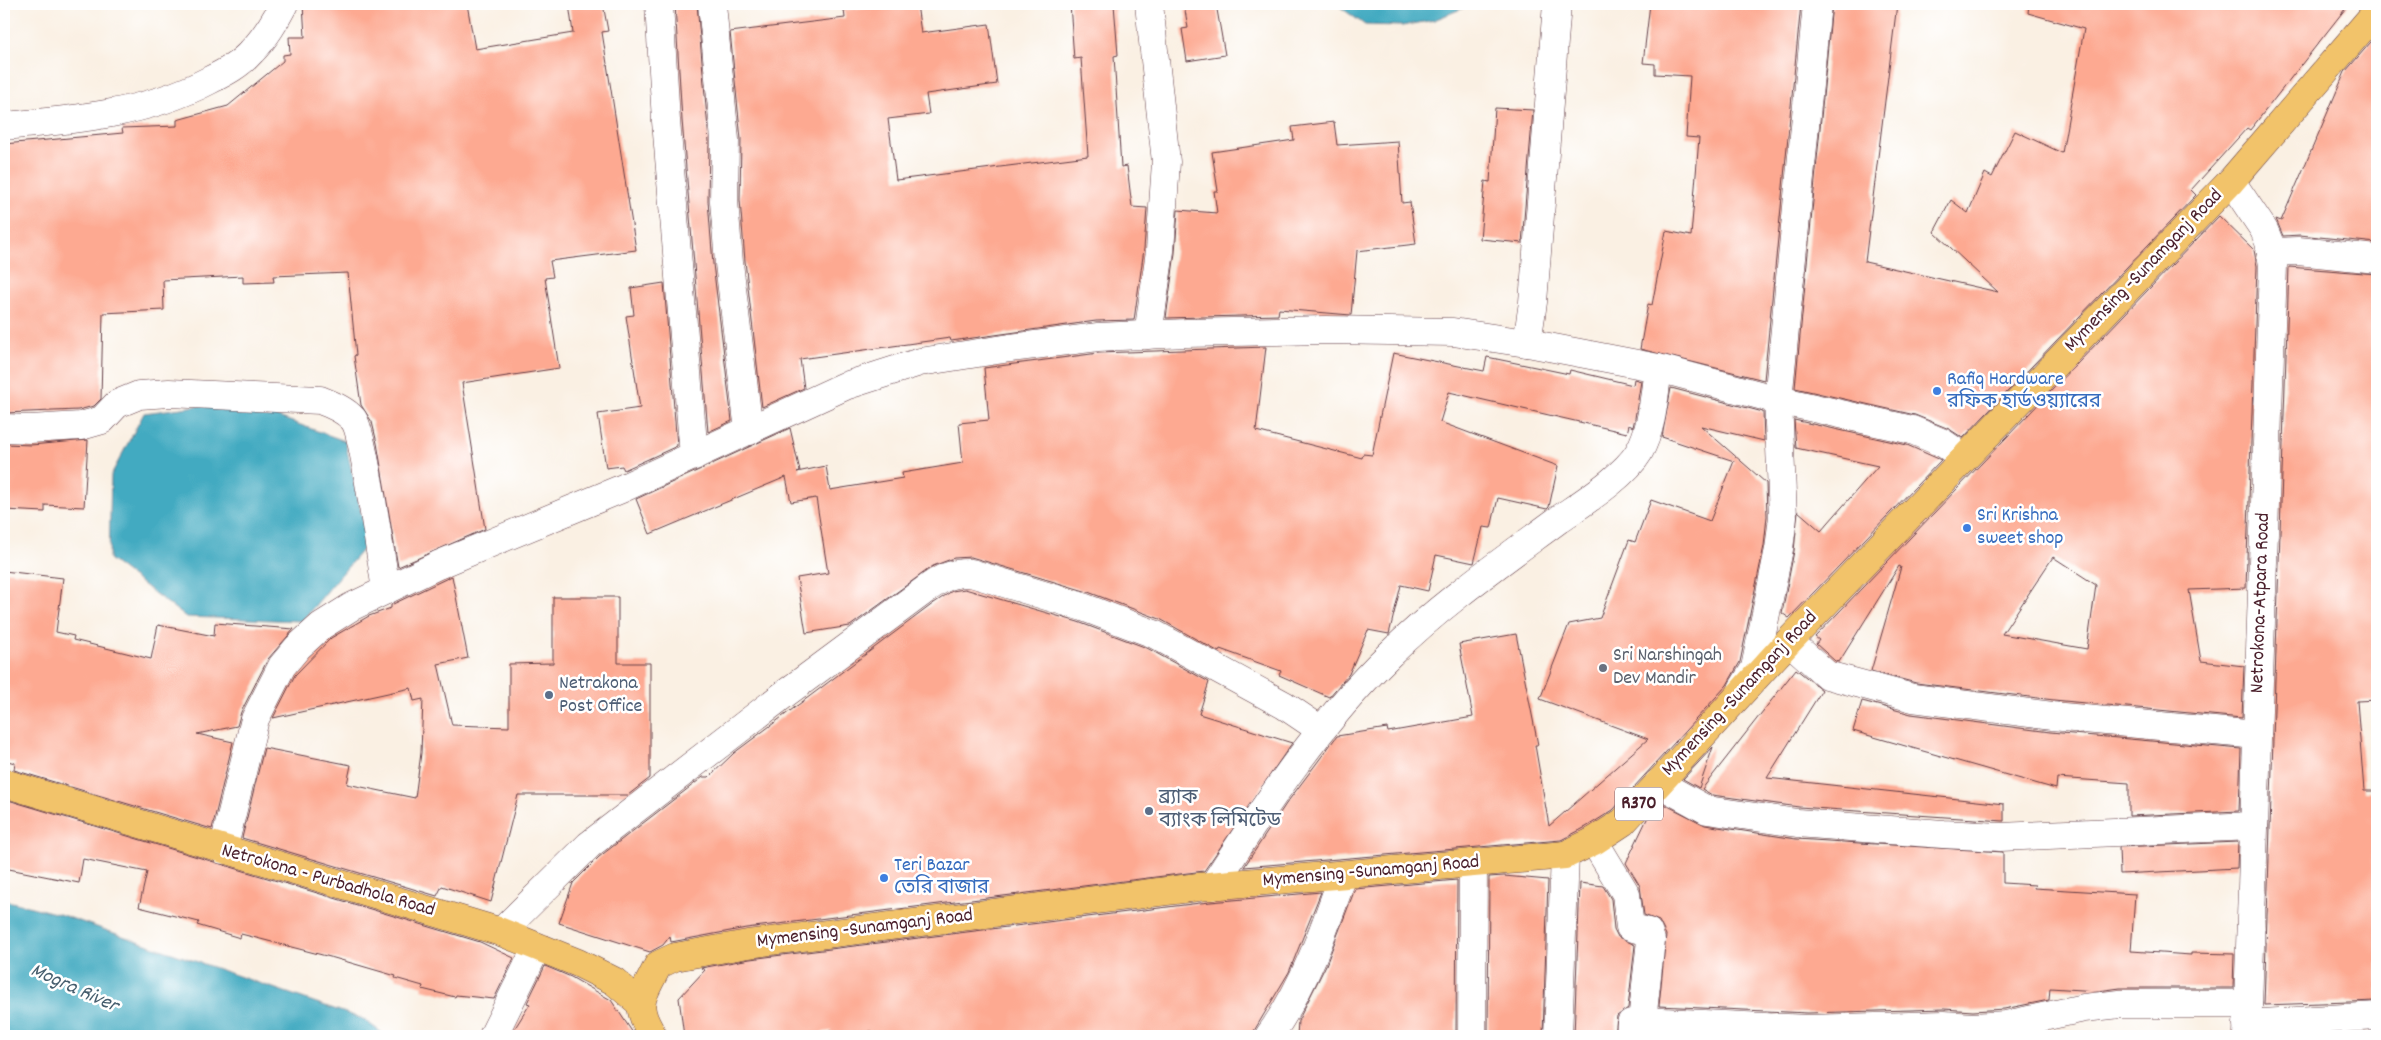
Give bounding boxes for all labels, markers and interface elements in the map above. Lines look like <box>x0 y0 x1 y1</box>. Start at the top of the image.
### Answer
street label: Mymensing -Sunamganj Road <box>2058 183 2230 359</box>
place label: Rafiq Hardware রফিক হার্ডওয়্যারের <box>1946 366 2102 417</box>
marker: Rafiq Hardware রফিক হার্ডওয়্যারের <box>1931 385 1943 397</box>
place label: Sri Krishna sweet shop <box>1977 502 2064 553</box>
street label: Netrokona-Atpara Road <box>2244 512 2278 694</box>
marker: Sri Krishna sweet shop <box>1961 522 1973 534</box>
street label: Mymensing -Sunamganj Road <box>1656 605 1824 783</box>
place label: Sri Narshingah Dev Mandir <box>1613 642 1722 693</box>
marker: Sri Narshingah Dev Mandir <box>1597 662 1609 674</box>
place label: Netrakona Post Office <box>559 670 643 721</box>
marker: Netrakona Post Office <box>543 689 555 701</box>
place label: ব্র্যাক ব্যাংক লিমিটেড <box>1158 785 1282 836</box>
road number: R370 <box>1615 788 1663 821</box>
marker: ব্র্যাক ব্যাংক লিমিটেড <box>1143 805 1155 817</box>
street label: Netrokona - Purbadhola Road <box>218 837 438 925</box>
street label: Mymensing -Sunamganj Road <box>1261 849 1481 895</box>
place label: Teri Bazar তেরি বাজার <box>894 852 990 903</box>
marker: Teri Bazar তেরি বাজার <box>878 872 890 884</box>
street label: Mymensing -Sunamganj Road <box>755 902 975 956</box>
water label: Mogra River <box>25 956 125 1023</box>

